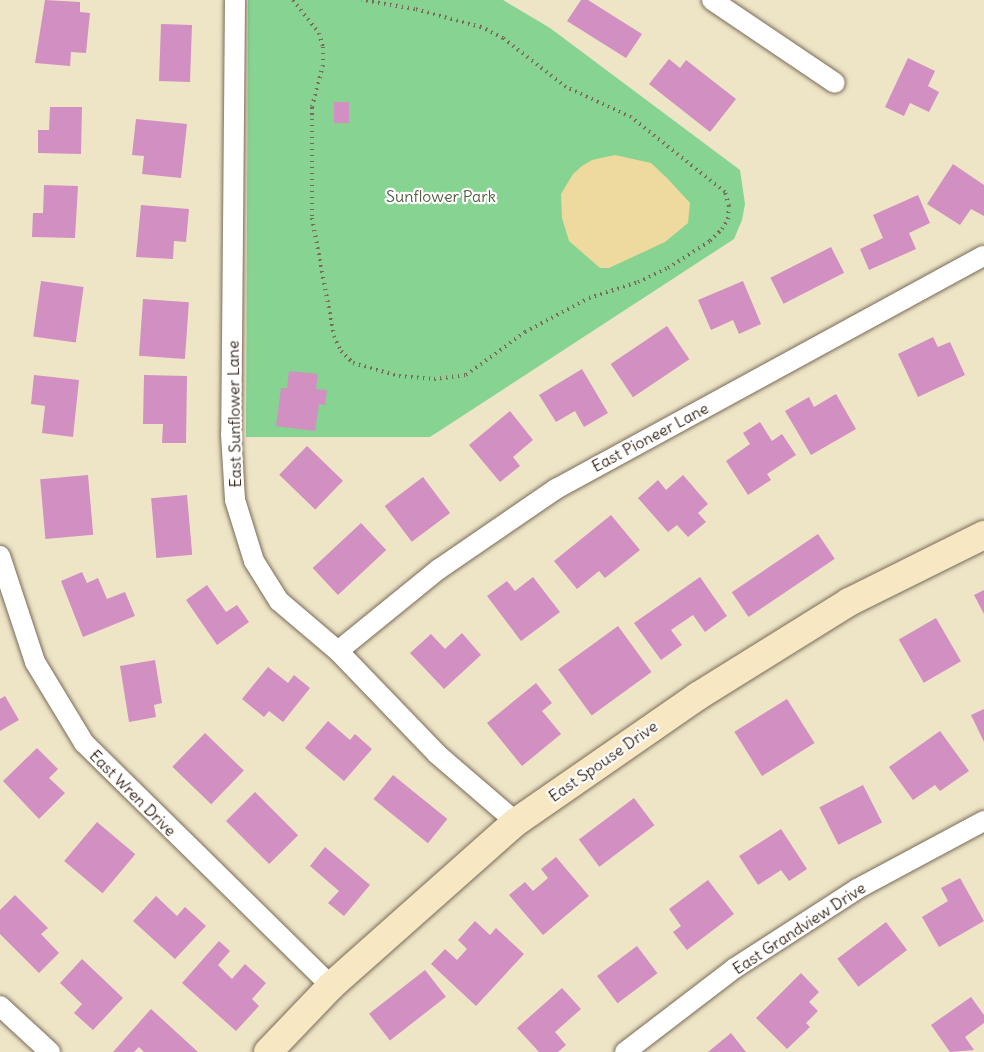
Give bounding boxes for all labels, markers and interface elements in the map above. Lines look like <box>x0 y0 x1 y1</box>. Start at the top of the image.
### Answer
park label: Sunflower Park <box>386 186 496 206</box>
street label: East Sunflower Lane <box>223 340 245 488</box>
street label: East Pioneer Lane <box>588 398 712 476</box>
street label: East Spouse Drive <box>545 716 661 806</box>
street label: East Wren Drive <box>86 746 180 840</box>
street label: East Grandview Drive <box>729 878 869 978</box>

